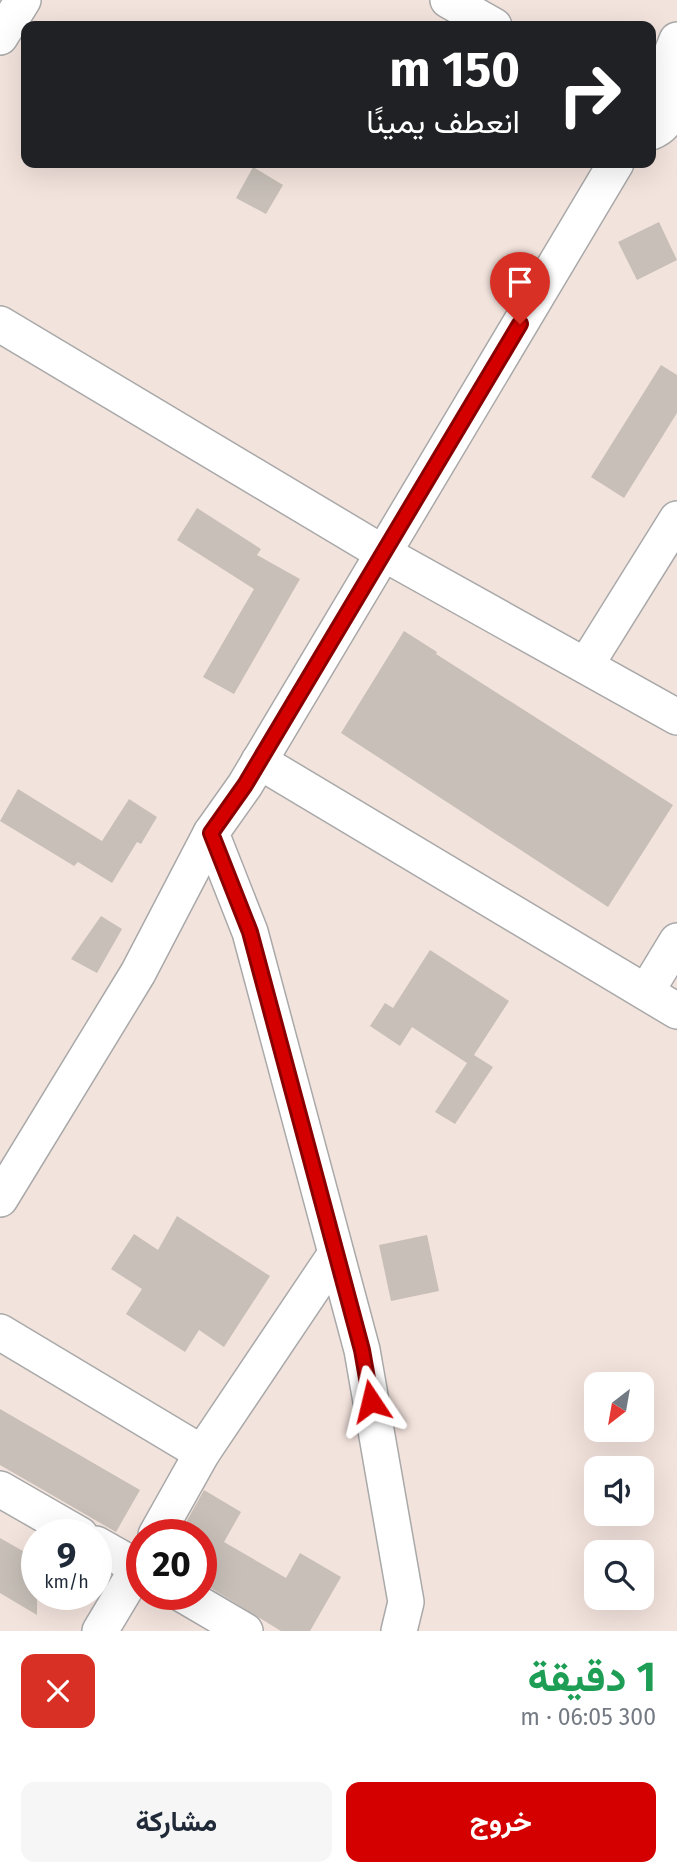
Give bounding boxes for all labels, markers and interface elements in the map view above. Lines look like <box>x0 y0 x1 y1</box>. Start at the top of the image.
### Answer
text: 150 m <box>389 40 520 99</box>
icon: right <box>544 49 635 140</box>
text: انعطف يمينًا <box>366 103 520 141</box>
pin <box>490 252 550 324</box>
icon: arrive <box>501 263 539 301</box>
position arrow <box>334 1364 408 1438</box>
north arrow <box>584 1372 654 1442</box>
map controls <box>584 1372 654 1610</box>
button: sound <box>584 1456 654 1526</box>
speed limit sign: 20 <box>126 1519 217 1610</box>
text: 9 <box>57 1534 76 1576</box>
button: search <box>584 1540 654 1610</box>
text: km/h <box>44 1571 89 1593</box>
text: 1 دقيقة <box>528 1652 656 1702</box>
button: close <box>21 1654 95 1728</box>
text: 300 m · 06:05 <box>520 1703 656 1731</box>
button: مشاركة <box>21 1782 332 1862</box>
button: خروج <box>346 1782 656 1862</box>

